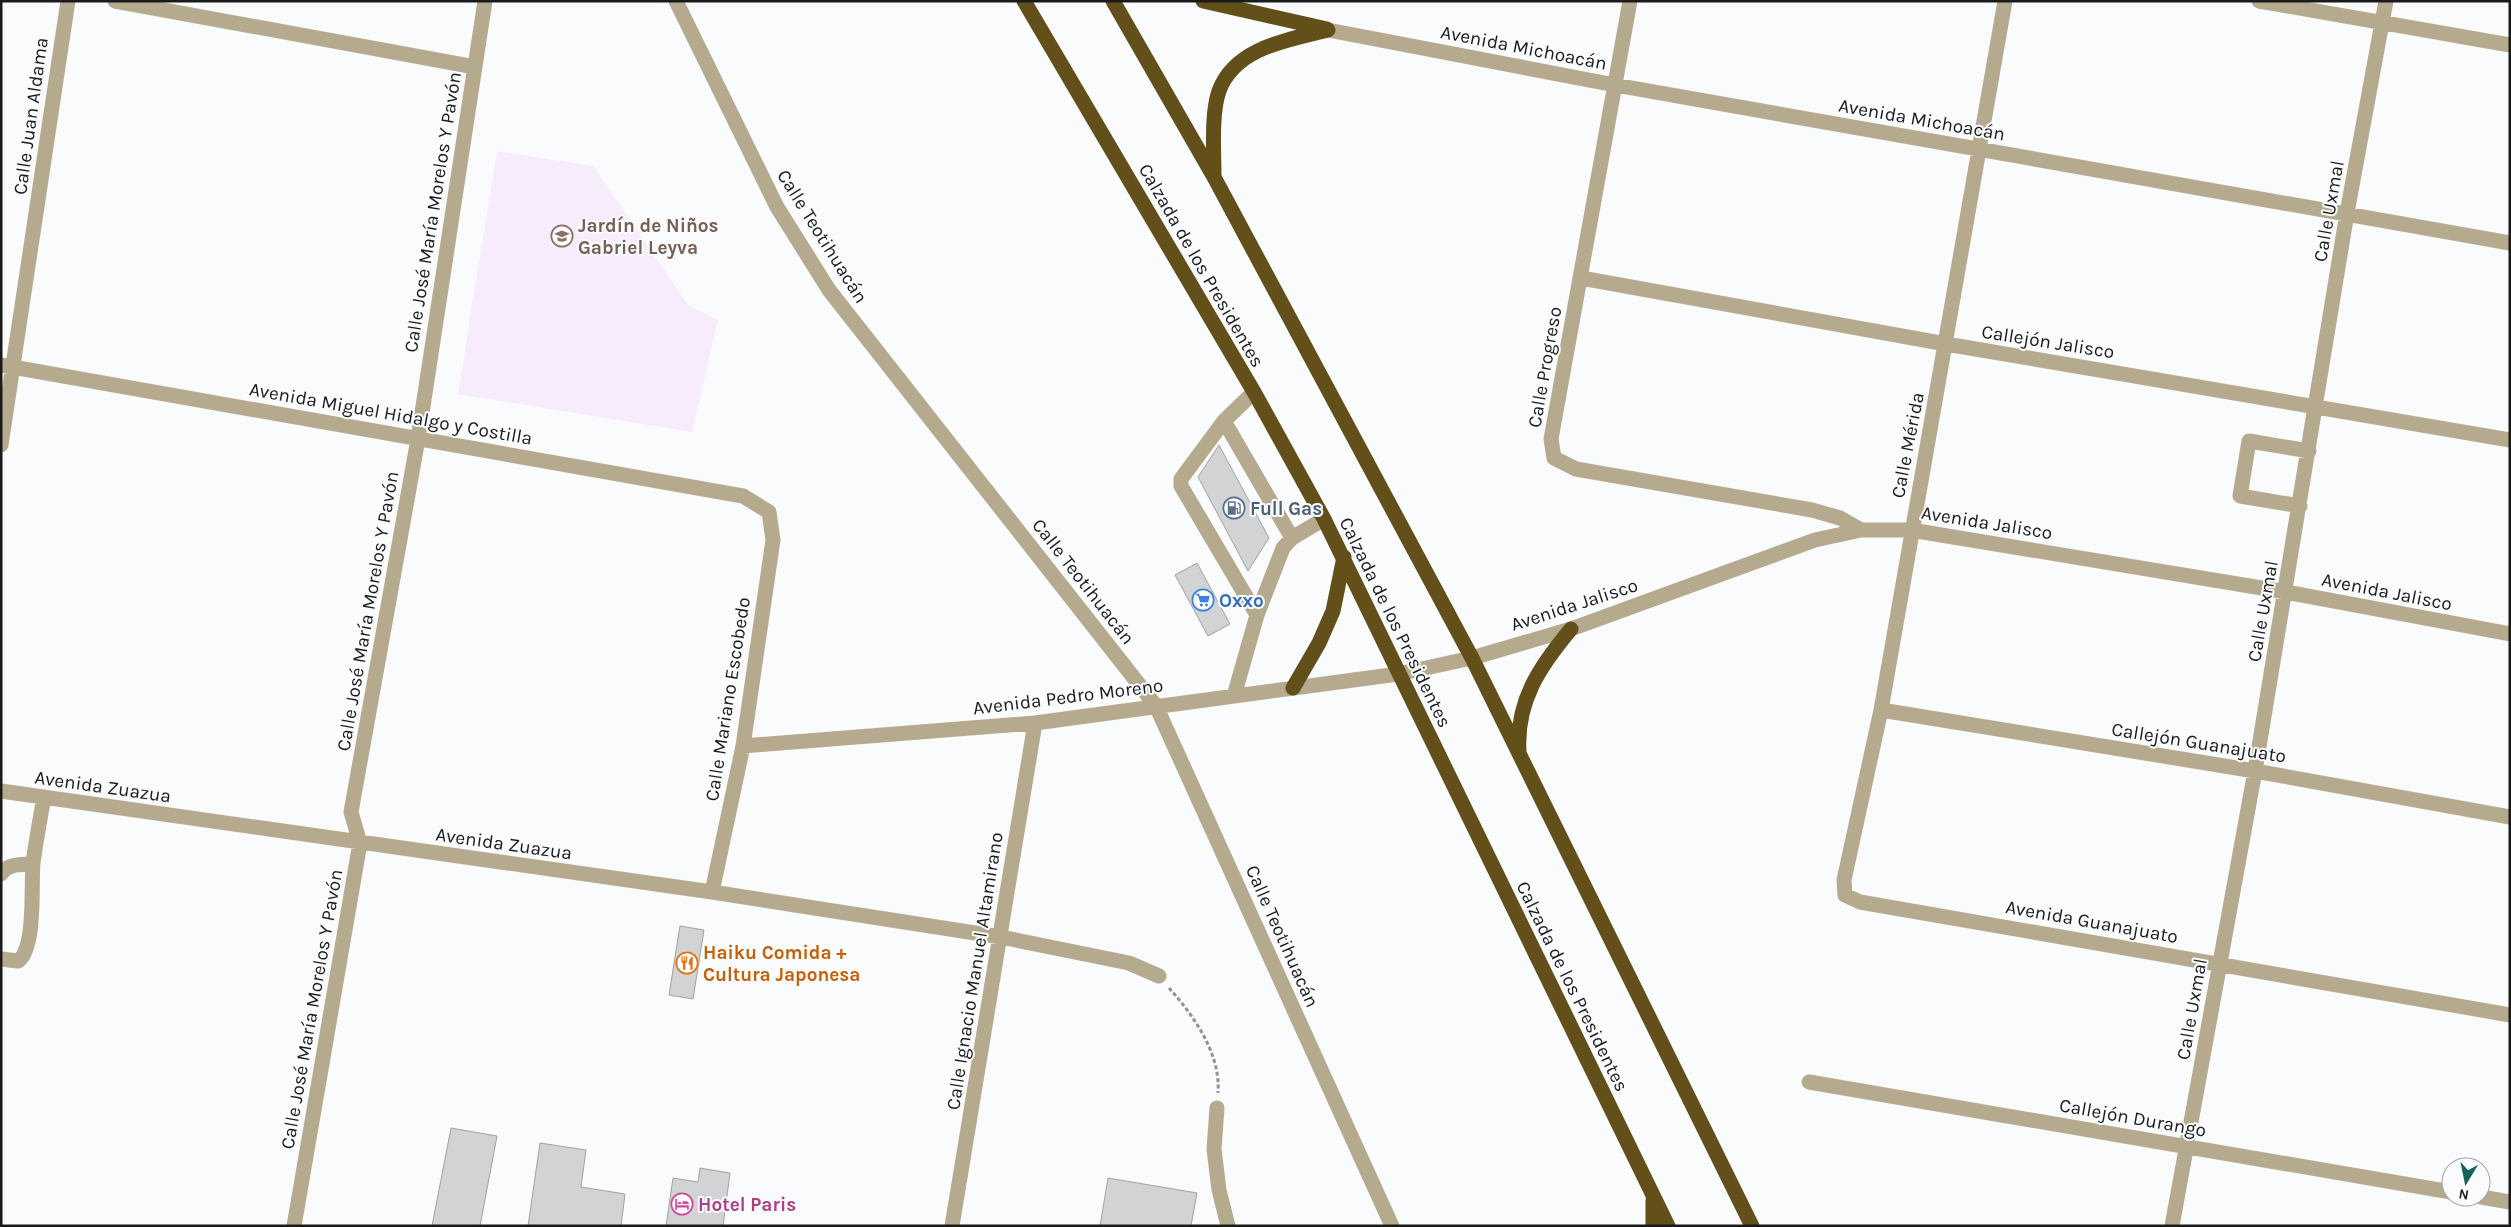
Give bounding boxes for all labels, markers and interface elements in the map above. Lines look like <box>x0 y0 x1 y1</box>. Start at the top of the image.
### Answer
street label: Avenida Michoacán <box>1439 21 1609 75</box>
street label: Calle Juan Aldama <box>9 36 53 196</box>
street label: Calle José María Morelos Y Pavón <box>400 70 466 354</box>
street label: Avenida Michoacán <box>1837 94 2007 145</box>
street label: Calle Uxmal <box>2309 159 2349 264</box>
street label: Calzada de los Presidentes <box>1134 160 1268 371</box>
street label: Calle Teotihuacán <box>772 166 872 307</box>
place label: Jardín de Niños Gabriel Leyva <box>578 215 719 259</box>
school or university icon: Jardín de Niños Gabriel Leyva <box>550 224 574 248</box>
street label: Calle Progreso <box>1524 305 1566 429</box>
street label: Callejón Jalisco <box>1980 321 2116 363</box>
street label: Avenida Miguel Hidalgo y Costilla <box>248 378 534 450</box>
street label: Calle Mérida <box>1887 391 1929 500</box>
street label: Calle José María Morelos Y Pavón <box>332 469 403 753</box>
fuel station icon: Full Gas <box>1222 496 1246 520</box>
place label: Full Gas <box>1250 498 1322 520</box>
street label: Avenida Jalisco <box>1920 502 2054 544</box>
street label: Calle Teotihuacán <box>1027 514 1139 649</box>
street label: Calzada de los Presidentes <box>1335 514 1456 731</box>
street label: Calle Uxmal <box>2243 559 2283 664</box>
street label: Avenida Jalisco <box>2320 569 2454 615</box>
street label: Avenida Jalisco <box>1508 574 1641 636</box>
supermarket icon: Oxxo <box>1191 588 1215 612</box>
place label: Oxxo <box>1219 590 1264 612</box>
street label: Calle Mariano Escobedo <box>701 595 755 803</box>
street label: Avenida Pedro Moreno <box>972 674 1164 720</box>
street label: Callejón Guanajuato <box>2110 718 2288 768</box>
street label: Avenida Zuazua <box>33 767 172 807</box>
street label: Avenida Zuazua <box>434 824 573 864</box>
street label: Calle Ignacio Manuel Altamirano <box>942 831 1008 1112</box>
street label: Calle Teotihuacán <box>1241 862 1323 1011</box>
street label: Calle José María Morelos Y Pavón <box>276 867 347 1151</box>
street label: Calzada de los Presidentes <box>1512 878 1633 1095</box>
street label: Avenida Guanajuato <box>2004 896 2180 948</box>
place label: Haiku Comida + Cultura Japonesa <box>703 942 860 986</box>
restaurant icon: Haiku Comida + Cultura Japonesa <box>675 951 699 975</box>
street label: Calle Uxmal <box>2172 957 2212 1062</box>
street label: Callejón Durango <box>2058 1094 2208 1142</box>
north arrow <box>2441 1157 2491 1207</box>
text: N <box>2457 1185 2470 1204</box>
hotel icon: Hotel Paris <box>670 1192 694 1216</box>
place label: Hotel Paris <box>698 1194 796 1216</box>

